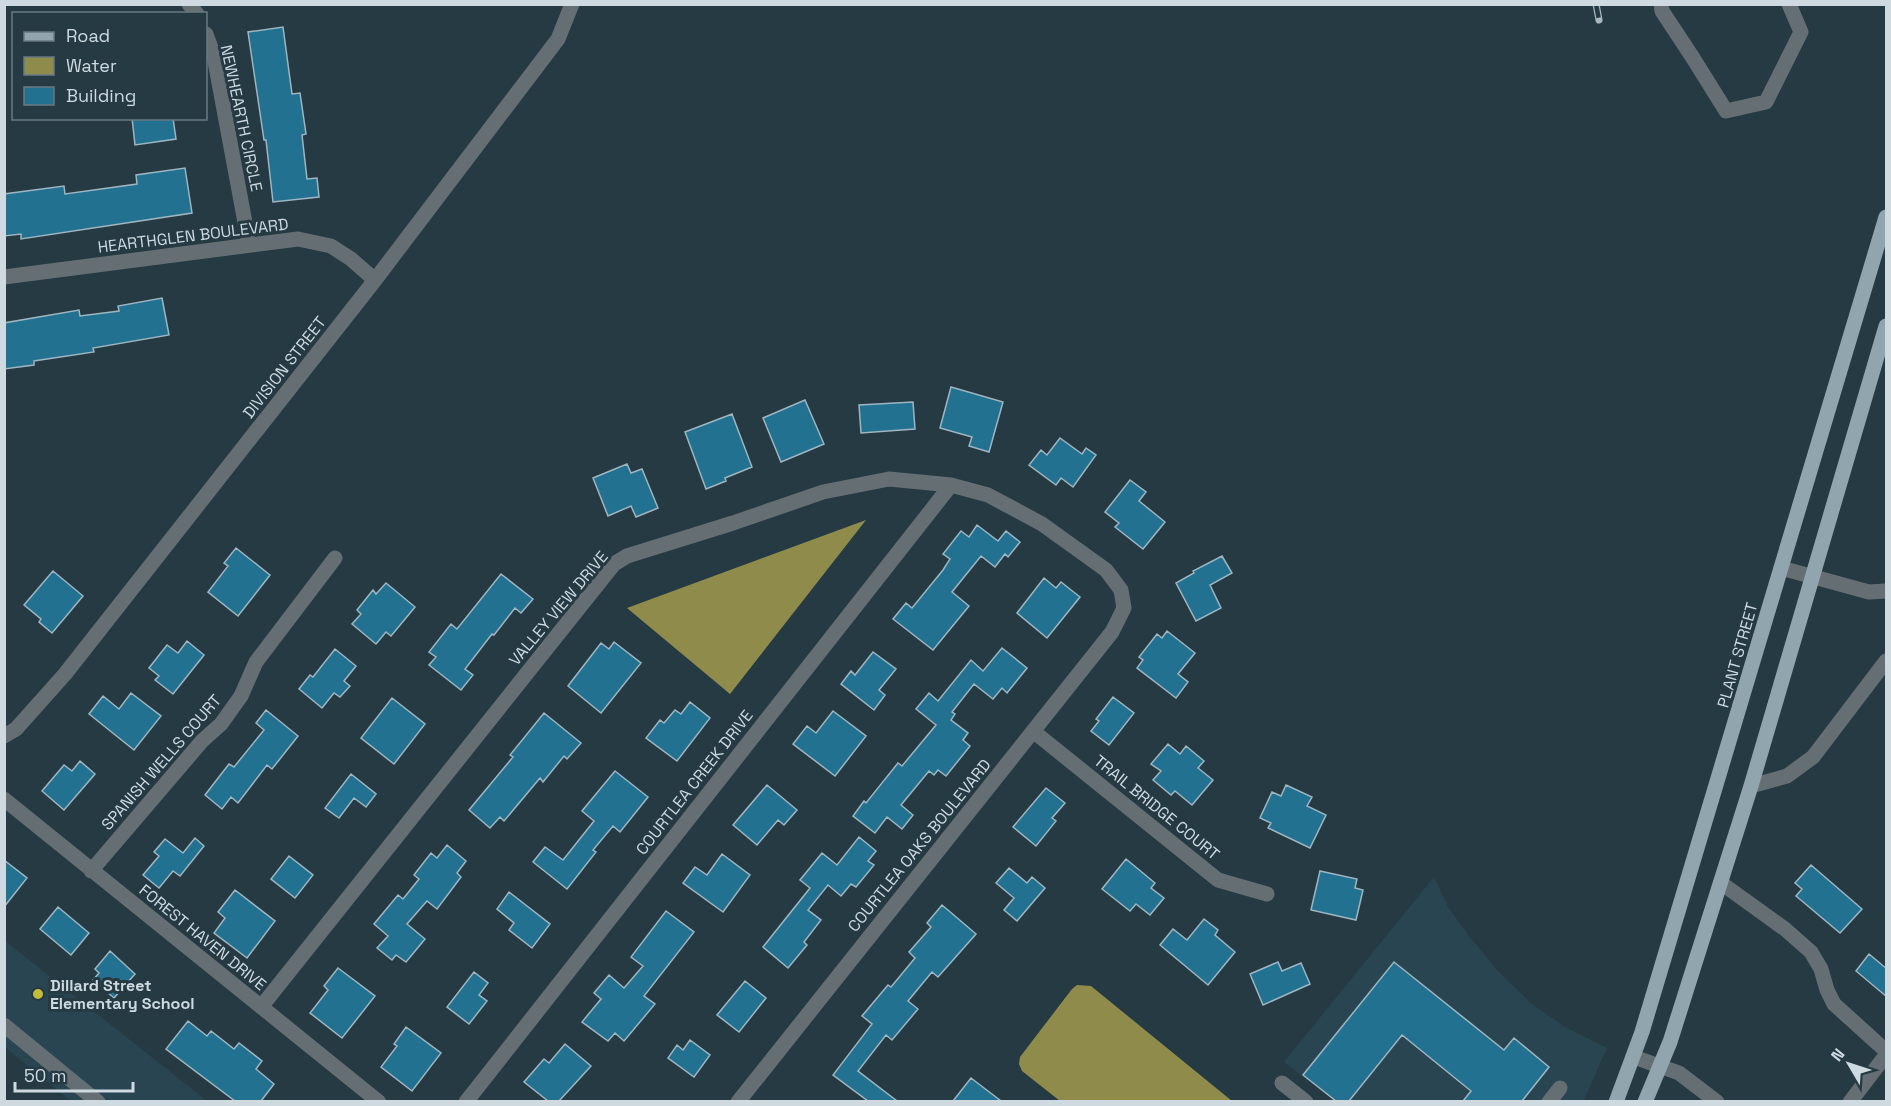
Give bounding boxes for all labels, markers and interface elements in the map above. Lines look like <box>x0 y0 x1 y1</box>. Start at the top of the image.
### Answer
legend <box>12 12 207 120</box>
text: Road <box>66 24 110 47</box>
street label: NEWHEARTH CIRCLE <box>216 43 267 193</box>
text: Water <box>66 54 117 77</box>
text: Building <box>66 84 136 107</box>
street label: HEARTHGLEN BOULEVARD <box>96 213 290 258</box>
street label: DIVISION STREET <box>238 312 331 423</box>
street label: VALLEY VIEW DRIVE <box>504 547 613 670</box>
street label: PLANT STREET <box>1712 600 1763 710</box>
street label: SPANISH WELLS COURT <box>97 690 226 834</box>
street label: COURTLEA CREEK DRIVE <box>631 706 758 859</box>
street label: TRAIL BRIDGE COURT <box>1090 750 1224 865</box>
street label: COURTLEA OAKS BOULEVARD <box>843 755 996 936</box>
street label: FOREST HAVEN DRIVE <box>135 880 271 995</box>
place label: Dillard Street Elementary School <box>50 975 194 1014</box>
marker: Dillard Street Elementary School <box>31 987 45 1001</box>
north arrow <box>1819 1034 1879 1094</box>
text: N <box>1826 1044 1849 1066</box>
scale bar <box>15 1055 134 1093</box>
text: 50 m <box>24 1064 66 1087</box>

